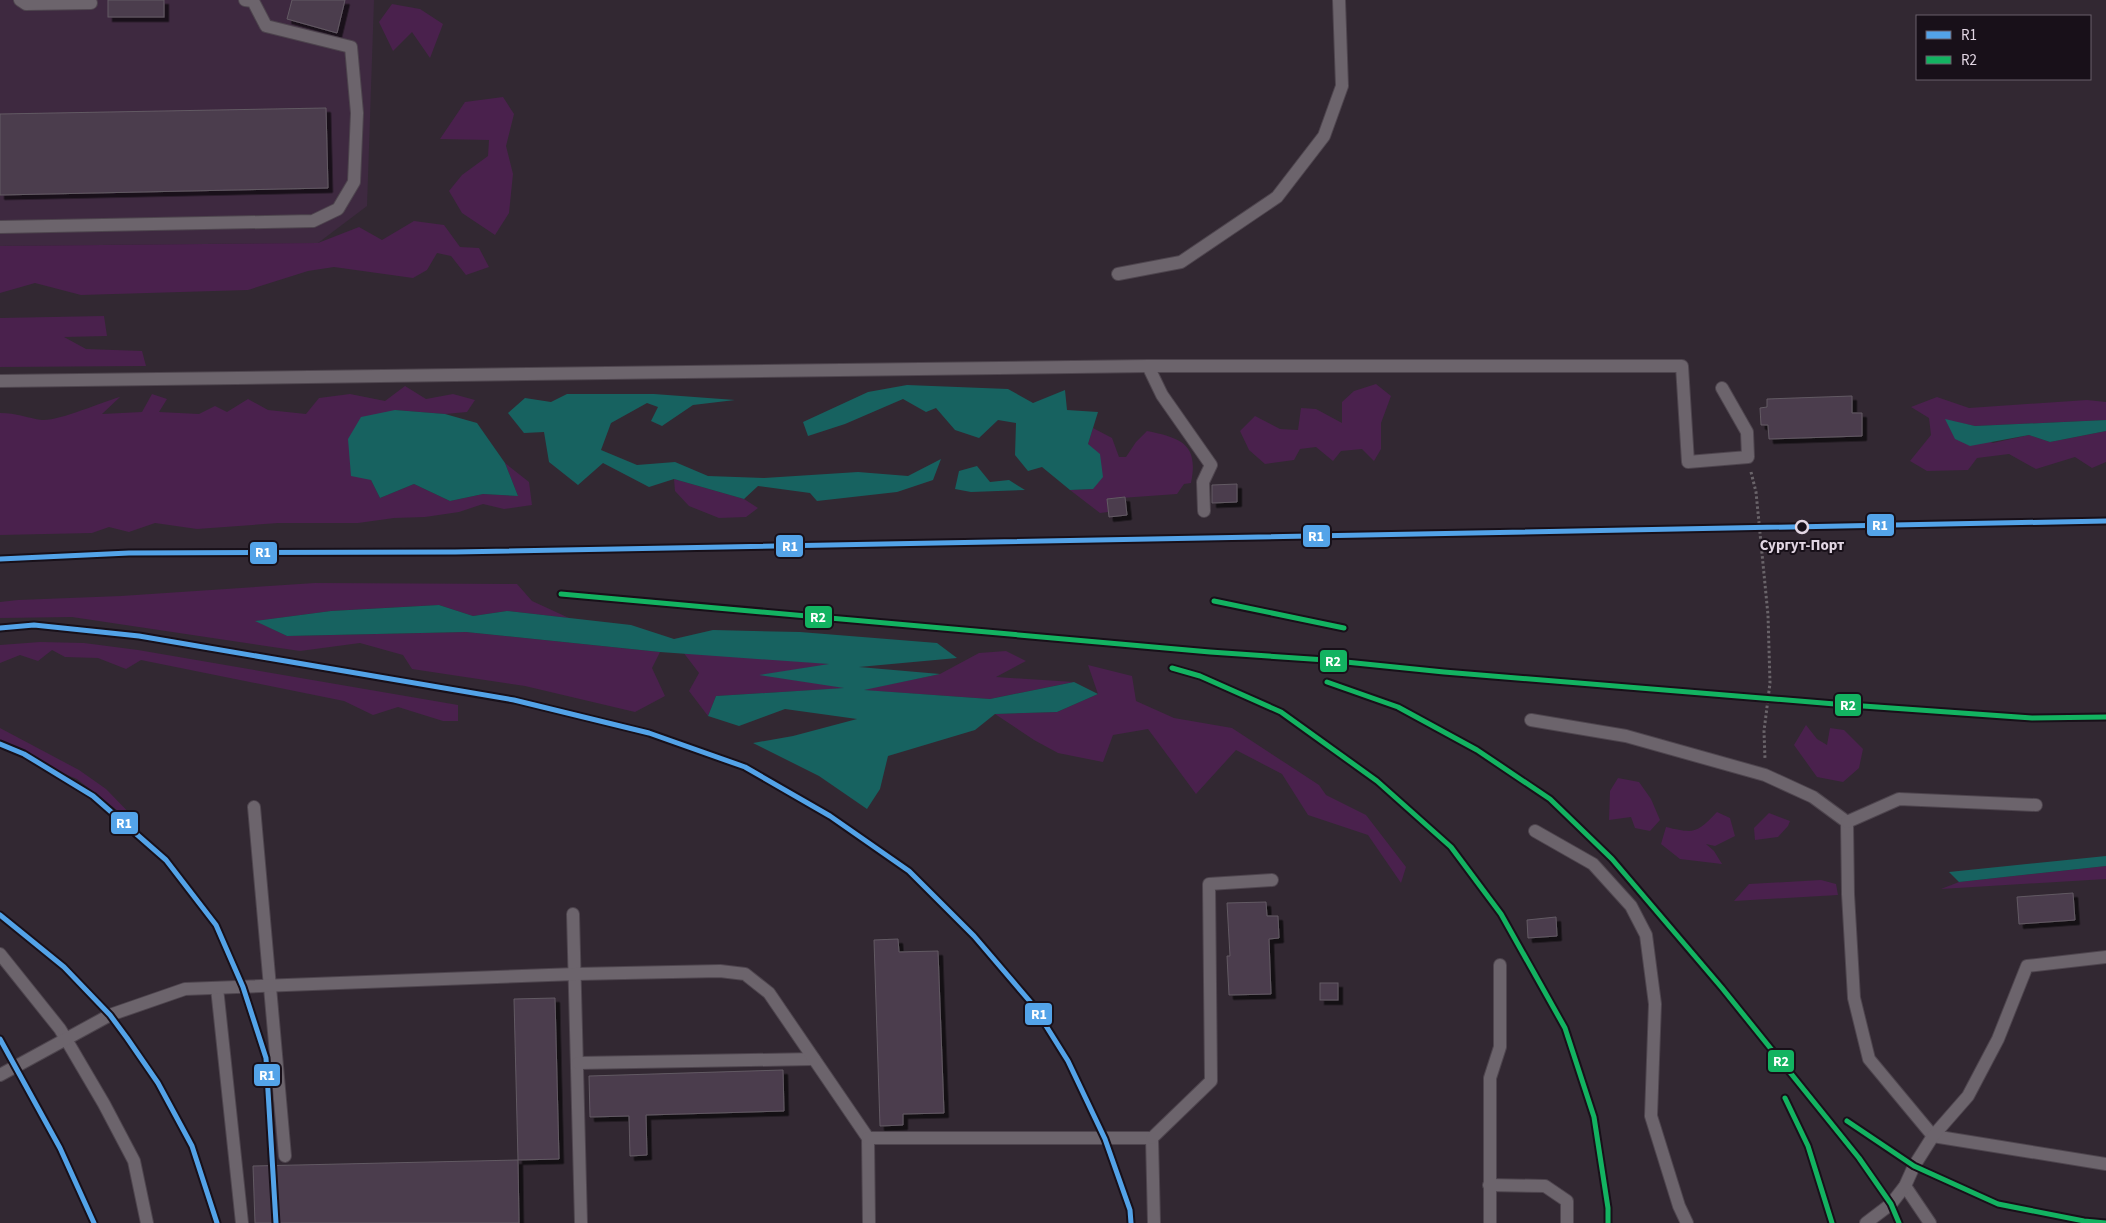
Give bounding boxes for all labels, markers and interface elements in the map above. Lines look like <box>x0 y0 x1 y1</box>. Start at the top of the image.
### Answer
legend <box>1916 15 2091 80</box>
text: R1 <box>1961 25 1977 46</box>
text: R2 <box>1961 50 1977 71</box>
line badge: R1 <box>1866 513 1895 537</box>
text: R1 <box>1872 516 1888 536</box>
marker: Сургут-Порт <box>1795 520 1809 534</box>
line badge: R1 <box>1302 524 1331 548</box>
text: R1 <box>1308 527 1324 547</box>
line badge: R1 <box>775 534 804 558</box>
place label: Сургут-Порт <box>1760 535 1844 556</box>
text: R1 <box>782 537 798 557</box>
line badge: R1 <box>249 541 278 565</box>
text: R1 <box>255 543 271 563</box>
line badge: R2 <box>804 605 833 629</box>
text: R2 <box>810 608 826 628</box>
line badge: R2 <box>1319 649 1348 673</box>
text: R2 <box>1325 652 1341 672</box>
line badge: R2 <box>1834 693 1862 717</box>
text: R2 <box>1840 696 1856 716</box>
line badge: R1 <box>110 811 139 835</box>
text: R1 <box>116 814 132 834</box>
line badge: R1 <box>1024 1002 1053 1026</box>
text: R1 <box>1031 1005 1047 1025</box>
line badge: R2 <box>1767 1049 1795 1073</box>
text: R2 <box>1773 1052 1789 1072</box>
line badge: R1 <box>253 1063 281 1087</box>
text: R1 <box>259 1066 275 1086</box>

